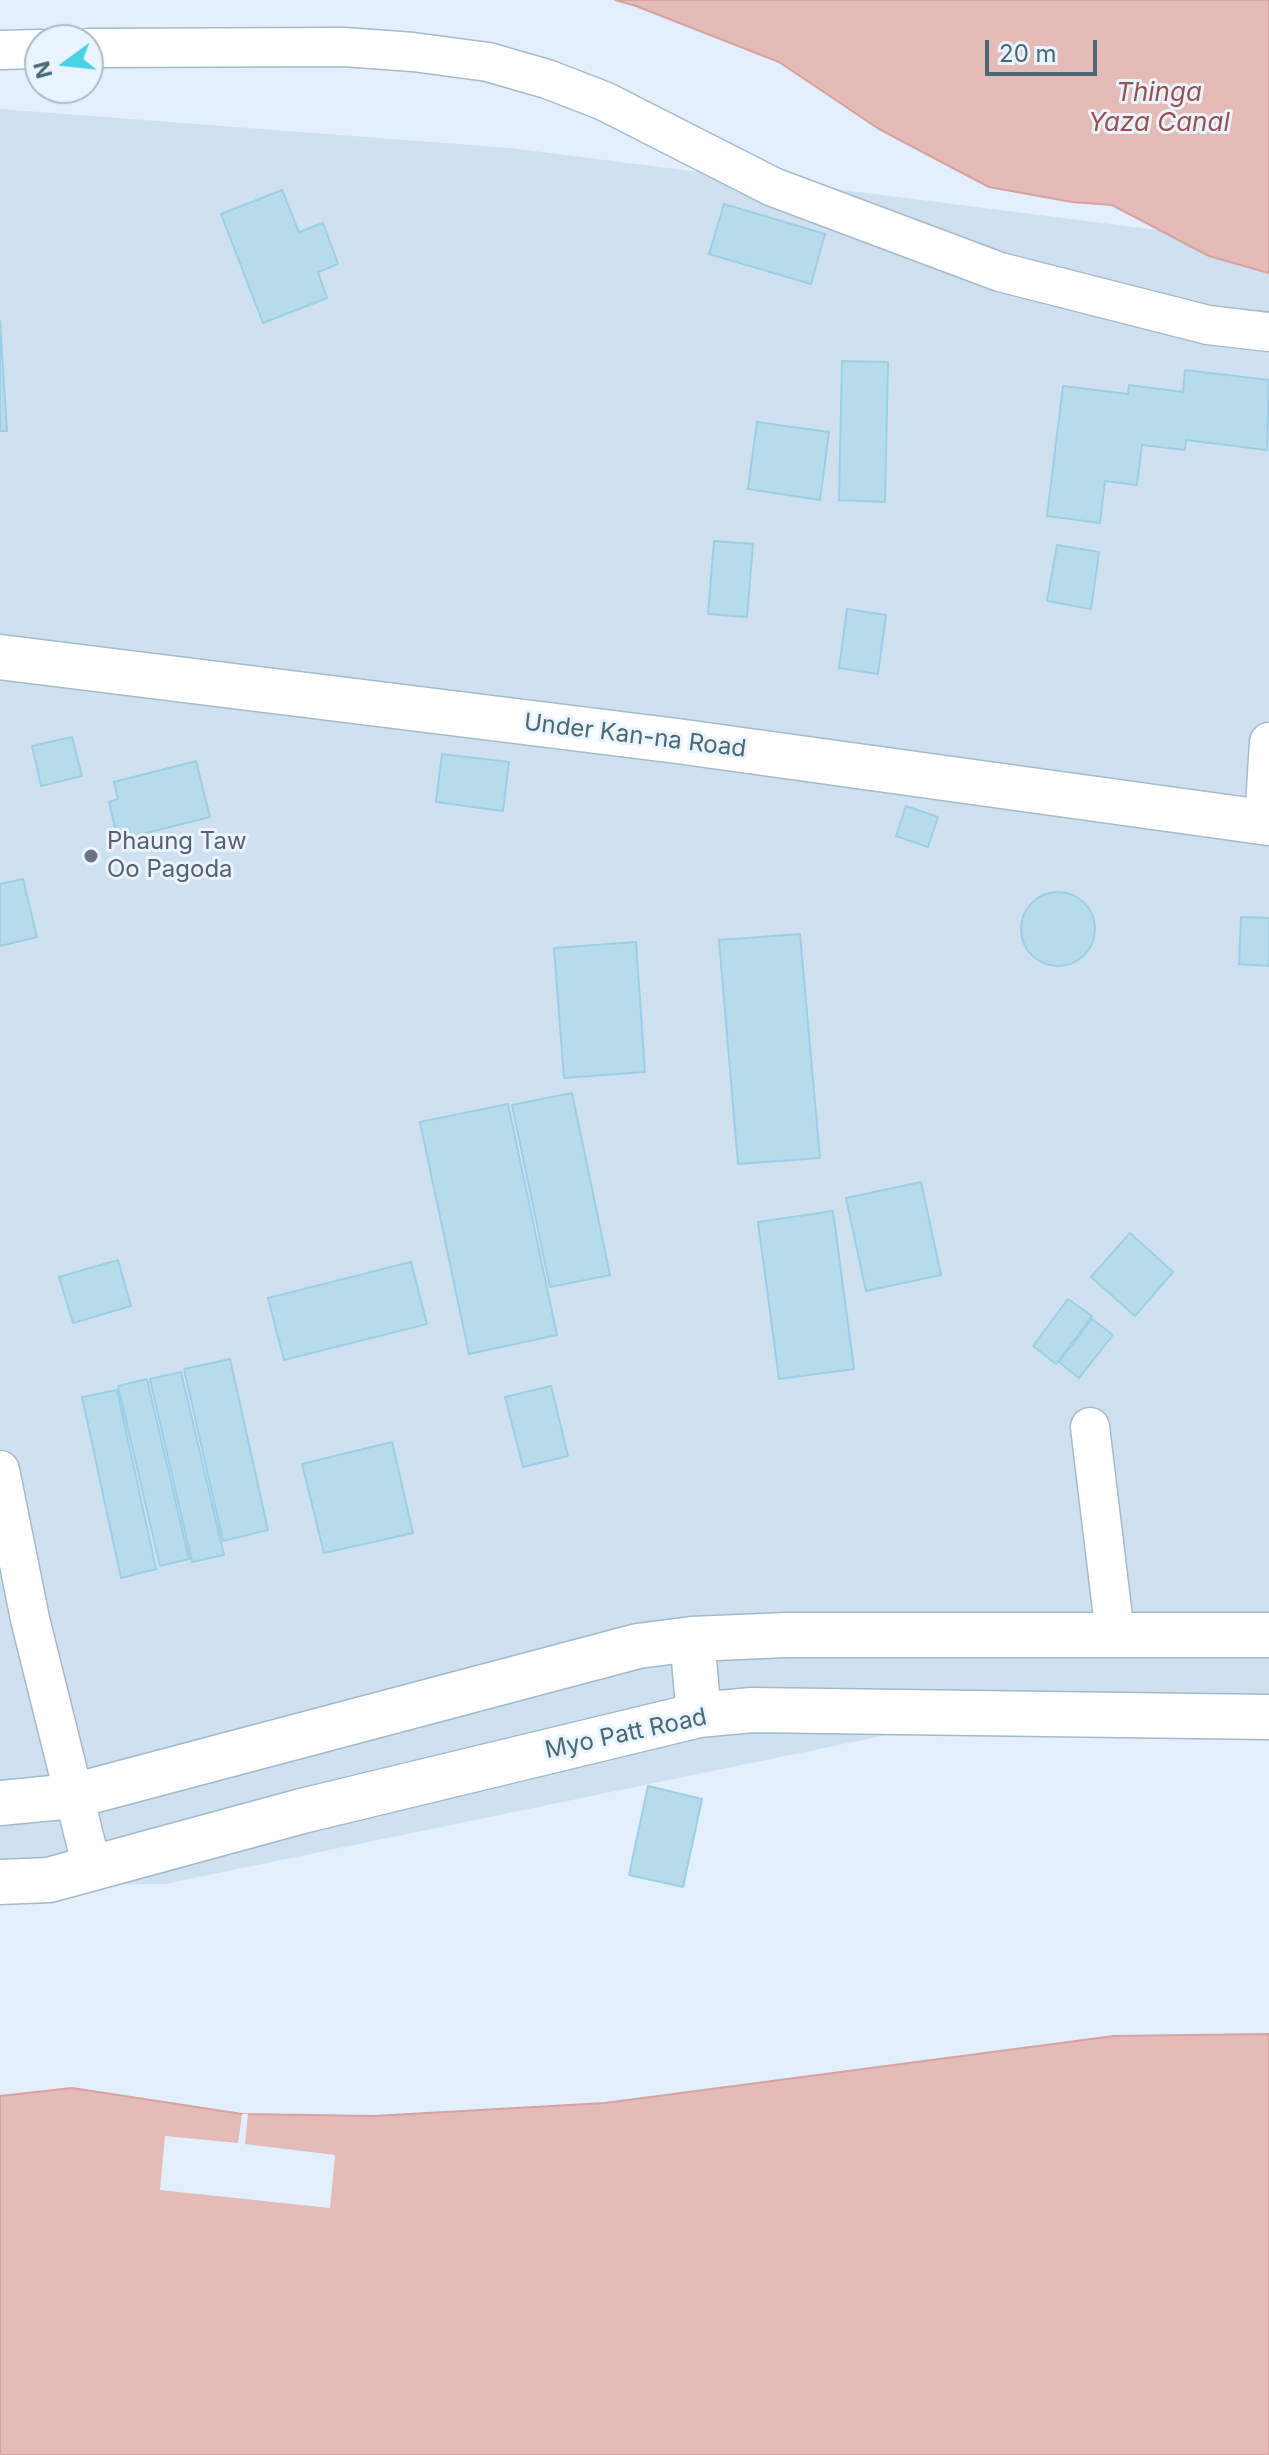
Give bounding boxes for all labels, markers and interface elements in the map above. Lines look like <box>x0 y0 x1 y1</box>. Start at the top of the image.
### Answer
north arrow <box>24 24 104 104</box>
scale bar <box>989 24 1101 74</box>
text: 20 m <box>999 39 1057 68</box>
text: N <box>28 58 57 81</box>
water label: Thinga Yaza Canal <box>1088 77 1230 138</box>
street label: Under Kan-na Road <box>522 708 748 764</box>
place label: Phaung Taw Oo Pagoda <box>107 828 247 884</box>
marker: Phaung Taw Oo Pagoda <box>82 847 100 865</box>
street label: Myo Patt Road <box>543 1703 709 1765</box>

